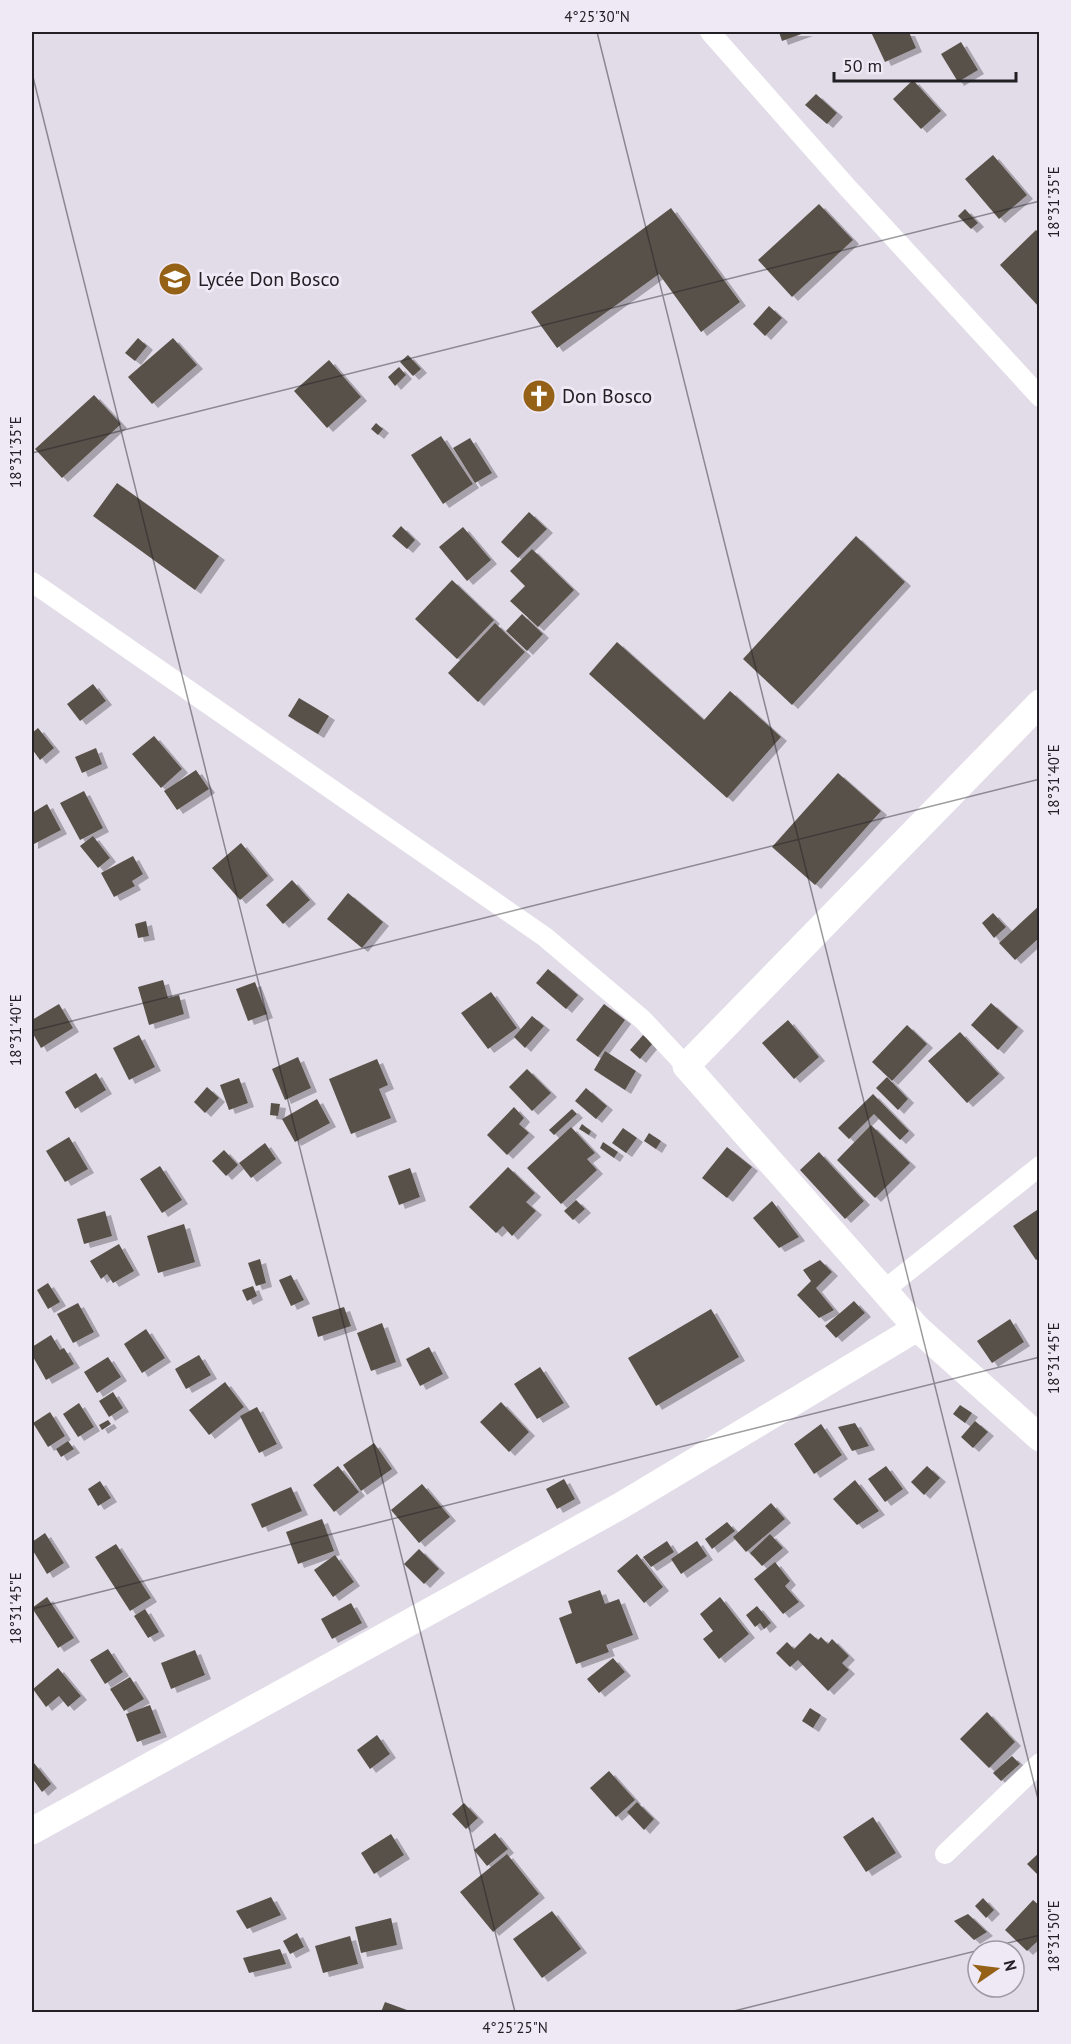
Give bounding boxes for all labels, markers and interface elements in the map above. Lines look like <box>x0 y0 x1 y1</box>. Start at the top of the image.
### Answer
text: 4°25'30"N <box>564 7 630 26</box>
scale bar <box>834 45 1016 83</box>
text: 50 m <box>843 54 882 77</box>
text: 18°31'35"E <box>1044 166 1063 238</box>
school or university icon: Lycée Don Bosco <box>157 261 193 297</box>
place label: Lycée Don Bosco <box>198 266 340 292</box>
church icon: Don Bosco <box>521 378 557 414</box>
place label: Don Bosco <box>562 383 652 409</box>
text: 18°31'35"E <box>6 416 25 488</box>
text: 18°31'40"E <box>1044 744 1063 816</box>
text: 18°31'40"E <box>6 994 25 1066</box>
text: 18°31'45"E <box>1044 1322 1063 1394</box>
text: 18°31'45"E <box>6 1572 25 1644</box>
text: 18°31'50"E <box>1044 1900 1063 1972</box>
north arrow <box>966 1939 1026 1999</box>
text: N <box>1000 1958 1022 1973</box>
text: 4°25'25"N <box>482 2018 548 2037</box>

